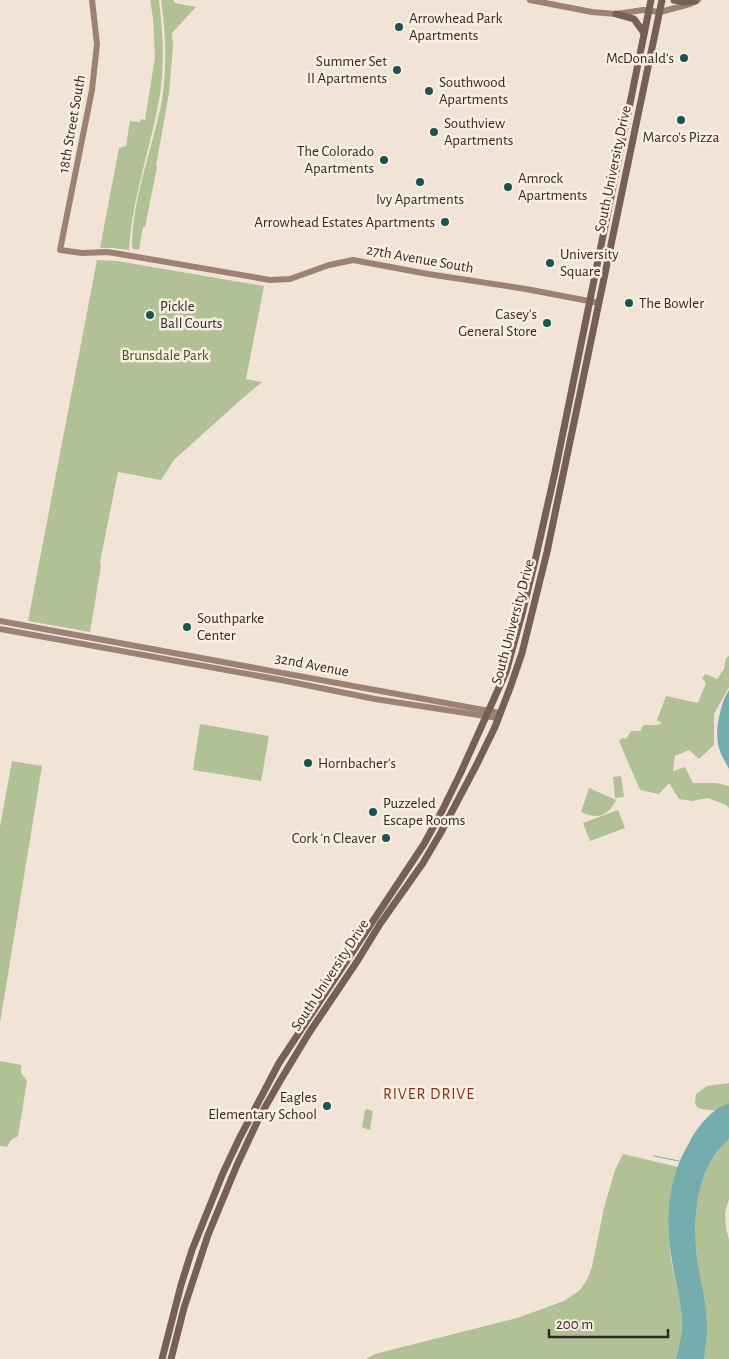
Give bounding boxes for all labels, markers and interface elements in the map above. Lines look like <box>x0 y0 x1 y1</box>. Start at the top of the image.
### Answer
place label: Arrowhead Park Apartments <box>409 11 502 43</box>
marker: Arrowhead Park Apartments <box>393 21 405 33</box>
place label: McDonald's <box>606 51 674 66</box>
marker: McDonald's <box>678 52 690 64</box>
place label: Summer Set II Apartments <box>307 54 387 86</box>
marker: Summer Set II Apartments <box>391 64 403 76</box>
street label: 18th Street South <box>56 74 88 174</box>
place label: Southwood Apartments <box>439 75 508 107</box>
marker: Southwood Apartments <box>423 85 435 97</box>
street label: South University Drive <box>592 104 634 234</box>
marker: Marco's Pizza <box>675 114 687 126</box>
place label: Southview Apartments <box>444 116 513 148</box>
marker: Southview Apartments <box>428 126 440 138</box>
place label: Marco's Pizza <box>643 130 719 145</box>
place label: The Colorado Apartments <box>297 144 374 176</box>
marker: The Colorado Apartments <box>378 154 390 166</box>
place label: Amrock Apartments <box>518 171 587 203</box>
marker: Ivy Apartments <box>414 176 426 188</box>
marker: Amrock Apartments <box>502 181 514 193</box>
place label: Ivy Apartments <box>376 192 464 207</box>
place label: Arrowhead Estates Apartments <box>254 215 435 230</box>
marker: Arrowhead Estates Apartments <box>439 216 451 228</box>
street label: 27th Avenue South <box>365 242 475 276</box>
place label: University Square <box>560 247 619 279</box>
marker: University Square <box>544 257 556 269</box>
place label: The Bowler <box>639 296 704 311</box>
marker: The Bowler <box>623 297 635 309</box>
place label: Pickle Ball Courts <box>160 299 222 331</box>
place label: Casey's General Store <box>458 307 537 339</box>
marker: Pickle Ball Courts <box>144 309 156 321</box>
marker: Casey's General Store <box>541 317 553 329</box>
park label: Brunsdale Park <box>121 348 209 363</box>
street label: South University Drive <box>489 558 537 686</box>
place label: Southparke Center <box>197 611 264 643</box>
marker: Southparke Center <box>181 621 193 633</box>
street label: 32nd Avenue <box>274 651 350 680</box>
place label: Hornbacher's <box>318 756 396 771</box>
marker: Hornbacher's <box>302 757 314 769</box>
place label: Puzzeled Escape Rooms <box>383 796 465 828</box>
marker: Puzzeled Escape Rooms <box>367 806 379 818</box>
place label: Cork 'n Cleaver <box>292 831 376 846</box>
marker: Cork 'n Cleaver <box>380 832 392 844</box>
street label: South University Drive <box>289 917 372 1033</box>
district label: RIVER DRIVE <box>383 1086 475 1102</box>
place label: Eagles Elementary School <box>208 1090 317 1122</box>
marker: Eagles Elementary School <box>321 1100 333 1112</box>
scale bar <box>549 1306 668 1338</box>
text: 200 m <box>556 1317 593 1332</box>

